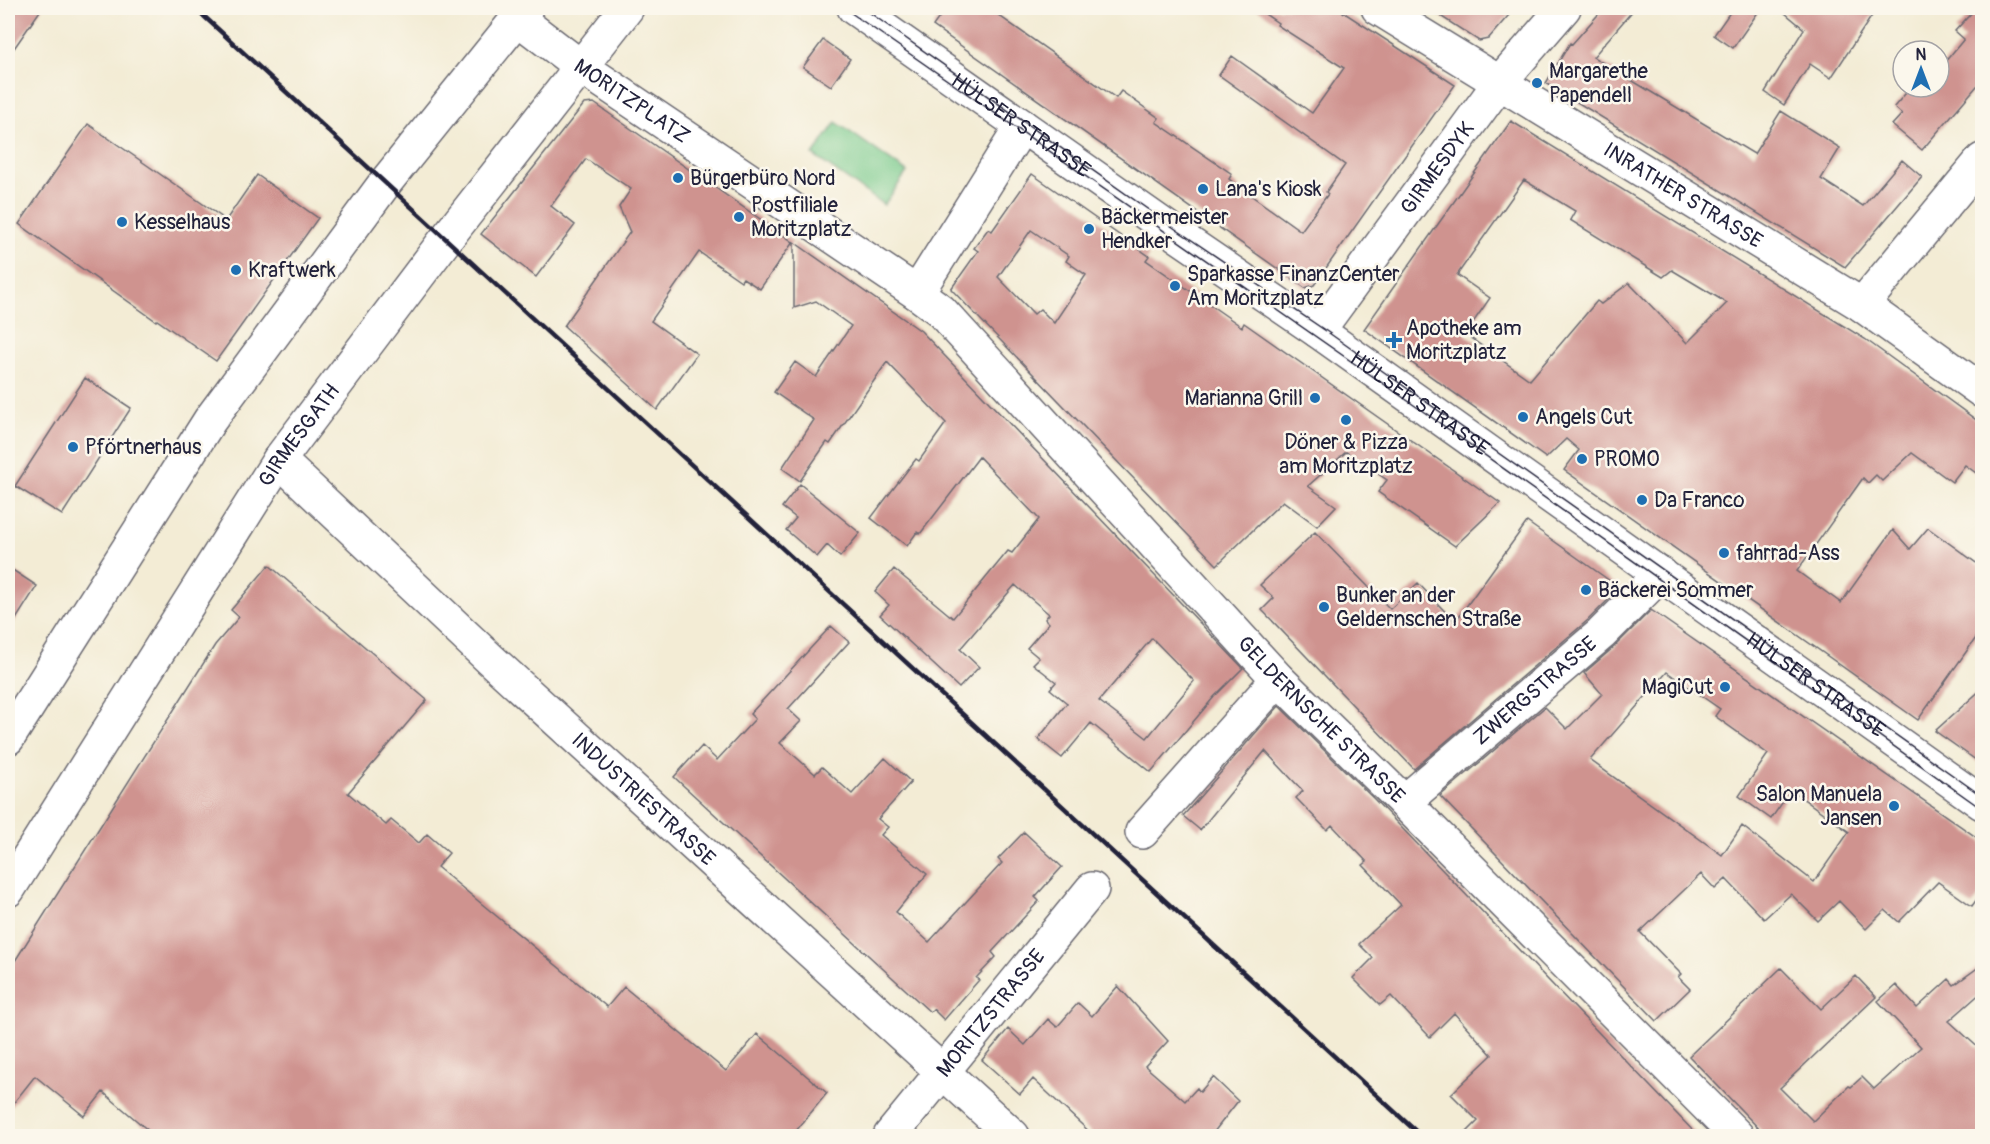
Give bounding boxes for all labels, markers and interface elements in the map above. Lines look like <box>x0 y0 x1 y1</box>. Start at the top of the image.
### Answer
north arrow <box>1891 39 1951 99</box>
text: N <box>1916 45 1927 65</box>
street label: MORITZPLATZ <box>569 53 695 150</box>
place label: Margarethe Papendell <box>1549 58 1648 109</box>
street label: HÜLSER STRASSE <box>946 67 1096 184</box>
marker: Margarethe Papendell <box>1530 76 1544 90</box>
street label: GIRMESDYK <box>1395 116 1481 220</box>
street label: INRATHER STRASSE <box>1598 137 1768 255</box>
place label: Bürgerbüro Nord <box>690 165 836 192</box>
marker: Bürgerbüro Nord <box>671 171 685 185</box>
place label: Lana's Kiosk <box>1215 176 1322 203</box>
marker: Lana's Kiosk <box>1196 182 1210 196</box>
place label: Postfiliale Moritzplatz <box>751 192 852 243</box>
place label: Bäckermeister Hendker <box>1101 204 1229 255</box>
place label: Kesselhaus <box>134 209 231 236</box>
marker: Postfiliale Moritzplatz <box>732 210 746 224</box>
marker: Kesselhaus <box>115 215 129 229</box>
marker: Bäckermeister Hendker <box>1082 222 1096 236</box>
place label: Kraftwerk <box>248 257 336 284</box>
place label: Sparkasse FinanzCenter Am Moritzplatz <box>1187 261 1400 312</box>
marker: Kraftwerk <box>229 263 243 277</box>
marker: Sparkasse FinanzCenter Am Moritzplatz <box>1168 279 1182 293</box>
place label: Apotheke am Moritzplatz <box>1406 315 1522 366</box>
marker: Apotheke am Moritzplatz <box>1387 333 1401 347</box>
street label: HÜLSER STRASSE <box>1344 345 1494 462</box>
street label: GIRMESGATH <box>253 379 346 492</box>
place label: Marianna Grill <box>1184 385 1303 412</box>
marker: Marianna Grill <box>1308 391 1322 405</box>
place label: Angels Cut <box>1535 404 1633 431</box>
marker: Angels Cut <box>1516 410 1530 424</box>
marker: Döner & Pizza am Moritzplatz <box>1339 413 1353 427</box>
place label: Döner & Pizza am Moritzplatz <box>1279 429 1413 480</box>
place label: Pförtnerhaus <box>85 434 202 461</box>
marker: Pförtnerhaus <box>66 440 80 454</box>
place label: PROMO <box>1594 446 1660 473</box>
marker: PROMO <box>1575 452 1589 466</box>
place label: Da Franco <box>1654 487 1745 514</box>
marker: Da Franco <box>1635 493 1649 507</box>
place label: fahrrad-Ass <box>1736 540 1840 567</box>
marker: fahrrad-Ass <box>1717 546 1731 560</box>
place label: Bäckerei Sommer <box>1598 577 1754 604</box>
place label: Bunker an der Geldernschen Straße <box>1336 582 1522 633</box>
marker: Bäckerei Sommer <box>1579 583 1593 597</box>
marker: Bunker an der Geldernschen Straße <box>1317 600 1331 614</box>
street label: HÜLSER STRASSE <box>1741 627 1890 744</box>
street label: ZWERGSTRASSE <box>1468 630 1603 751</box>
street label: GELDERNSCHE STRASSE <box>1231 631 1411 810</box>
place label: MagiCut <box>1642 674 1714 701</box>
marker: MagiCut <box>1718 680 1732 694</box>
street label: INDUSTRIESTRASSE <box>566 727 721 872</box>
place label: Salon Manuela Jansen <box>1756 781 1882 832</box>
marker: Salon Manuela Jansen <box>1887 799 1901 813</box>
street label: MORITZSTRASSE <box>931 944 1051 1083</box>

